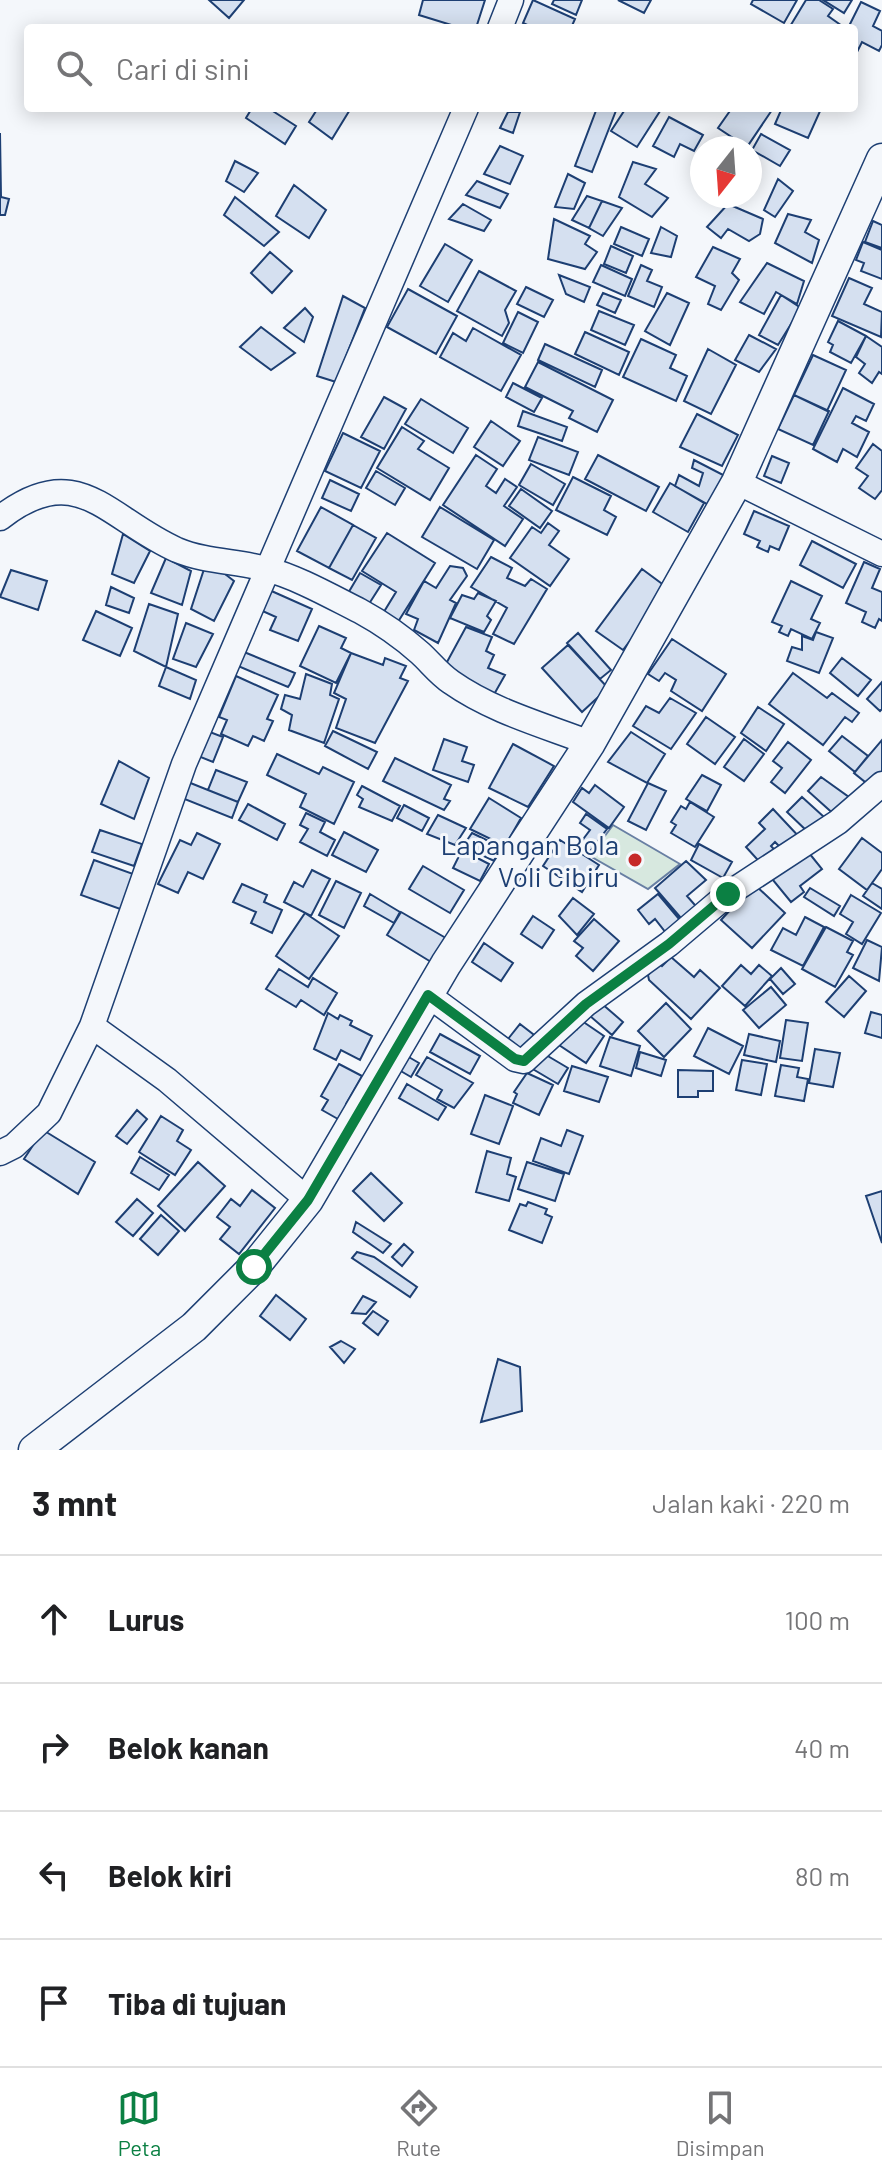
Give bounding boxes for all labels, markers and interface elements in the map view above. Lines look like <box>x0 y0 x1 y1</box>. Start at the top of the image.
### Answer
search box <box>24 24 858 112</box>
icon: search <box>52 46 96 90</box>
text: Cari di sini <box>116 50 250 86</box>
north arrow <box>690 136 762 208</box>
place label: Lapangan Bola Voli Cibiru <box>440 827 619 893</box>
marker: Lapangan Bola Voli Cibiru <box>626 851 644 869</box>
route end <box>710 876 746 912</box>
route start <box>236 1249 272 1285</box>
text: 3 mnt <box>32 1482 117 1523</box>
text: Jalan kaki · 220 m <box>652 1487 850 1518</box>
icon: ahead <box>32 1597 76 1641</box>
text: Lurus <box>108 1601 184 1637</box>
text: 100 m <box>785 1604 850 1635</box>
icon: right <box>32 1725 76 1769</box>
text: Belok kanan <box>108 1729 269 1765</box>
text: 40 m <box>794 1732 850 1763</box>
icon: left <box>32 1853 76 1897</box>
text: Belok kiri <box>108 1857 232 1893</box>
text: 80 m <box>795 1860 850 1891</box>
icon: arrive <box>32 1981 76 2025</box>
text: Tiba di tujuan <box>108 1985 286 2021</box>
tab: Peta <box>117 2086 161 2160</box>
tab: Rute <box>396 2086 441 2160</box>
tab: Disimpan <box>676 2086 765 2160</box>

